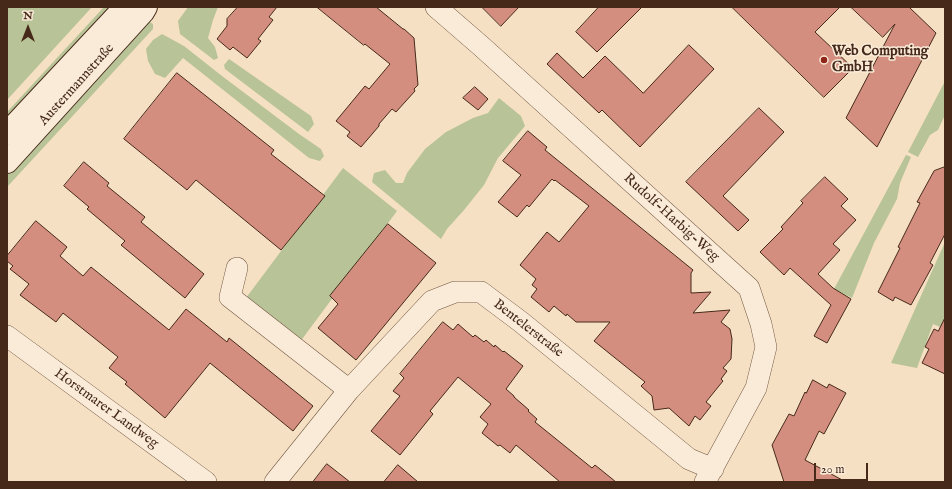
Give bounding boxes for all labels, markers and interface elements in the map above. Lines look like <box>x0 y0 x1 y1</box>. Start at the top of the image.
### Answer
north arrow <box>8 8 48 48</box>
text: N <box>23 9 33 23</box>
street label: Austermannstraße <box>36 41 118 129</box>
place label: Web Computing GmbH <box>832 44 928 76</box>
marker: Web Computing GmbH <box>819 55 829 65</box>
street label: Rudolf-Harbig-Weg <box>620 170 722 266</box>
street label: Bentelerstraße <box>490 296 566 362</box>
street label: Horstmarer Landweg <box>51 366 161 452</box>
scale bar <box>816 455 870 481</box>
text: 20 m <box>821 462 844 477</box>

